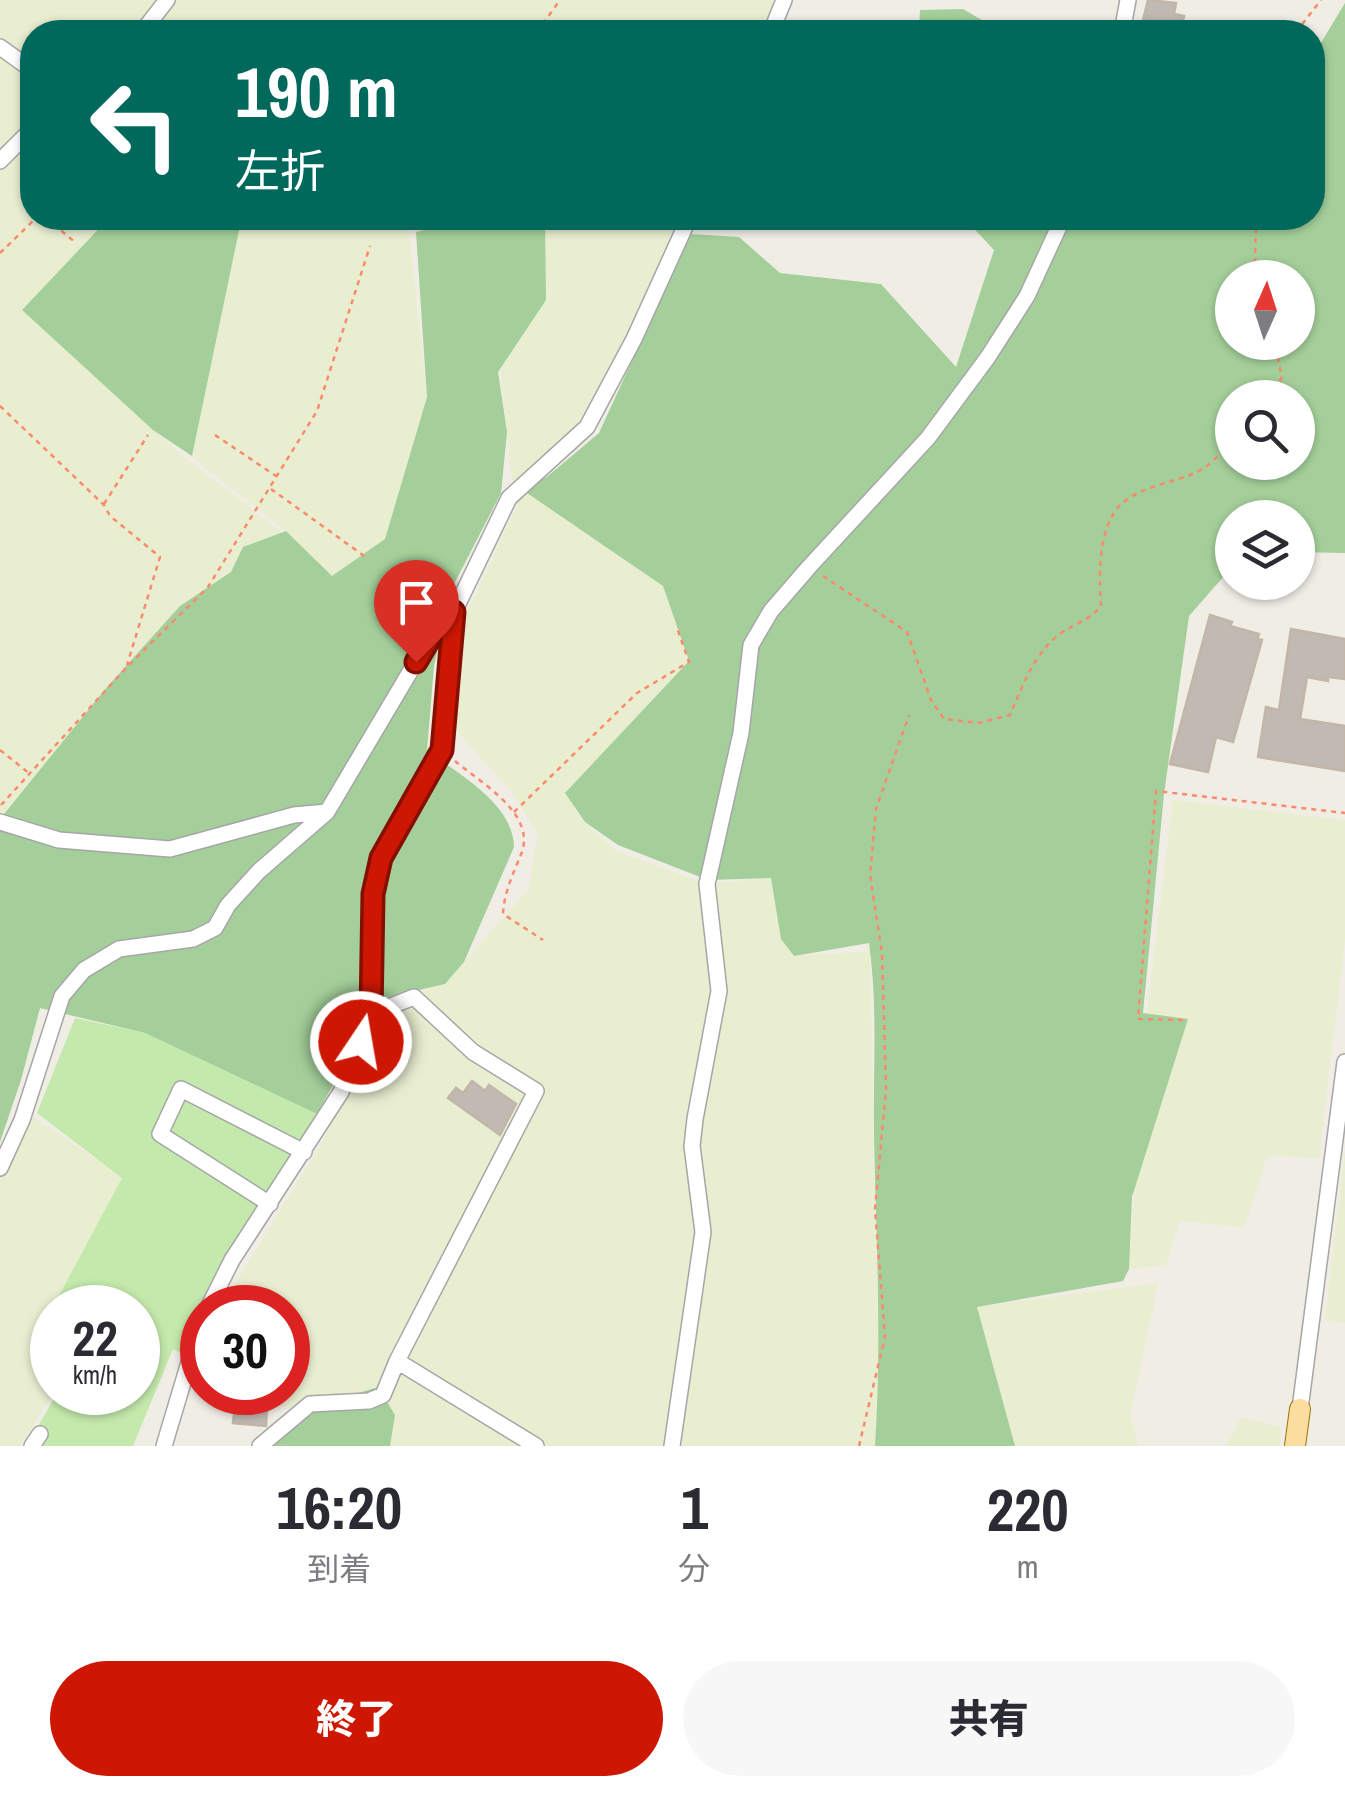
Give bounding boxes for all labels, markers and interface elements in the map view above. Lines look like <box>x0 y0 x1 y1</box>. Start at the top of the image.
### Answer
text: 190 m <box>235 45 398 139</box>
icon: left <box>70 60 200 190</box>
text: 左折 <box>235 140 325 201</box>
north arrow <box>1215 260 1315 360</box>
map controls <box>1215 260 1315 600</box>
button: search <box>1215 380 1315 480</box>
button: layers <box>1215 500 1315 600</box>
pin <box>374 560 459 663</box>
icon: arrive <box>389 575 444 630</box>
position arrow <box>309 990 413 1094</box>
speed limit sign: 30 <box>180 1285 310 1415</box>
text: 22 <box>72 1304 118 1372</box>
text: km/h <box>73 1358 117 1392</box>
text: 16:20 <box>276 1467 402 1548</box>
text: 1 <box>681 1467 708 1548</box>
text: 220 <box>987 1469 1069 1550</box>
text: m <box>1017 1545 1039 1588</box>
text: 到着 <box>307 1547 371 1590</box>
text: 分 <box>678 1547 710 1590</box>
button: 終了 <box>50 1661 663 1776</box>
button: 共有 <box>683 1661 1295 1776</box>

